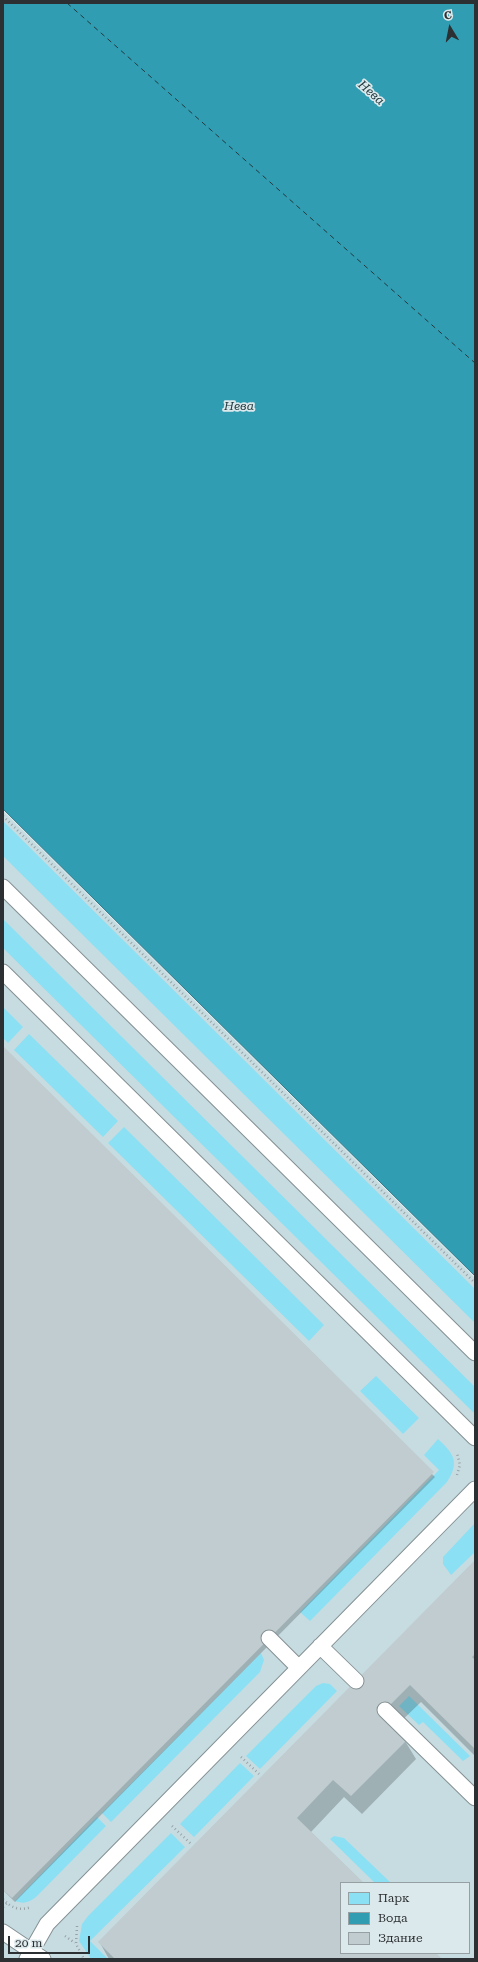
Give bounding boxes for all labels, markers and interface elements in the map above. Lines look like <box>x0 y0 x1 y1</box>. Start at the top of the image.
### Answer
north arrow <box>430 8 470 48</box>
text: С <box>443 9 453 23</box>
water label: Нева <box>355 78 387 108</box>
water label: Нева <box>224 399 254 413</box>
legend <box>340 1882 470 1954</box>
text: Парк <box>378 1891 410 1905</box>
text: Вода <box>378 1911 407 1925</box>
scale bar <box>10 1928 92 1954</box>
text: Здание <box>378 1931 422 1945</box>
text: 20 m <box>15 1936 42 1950</box>

